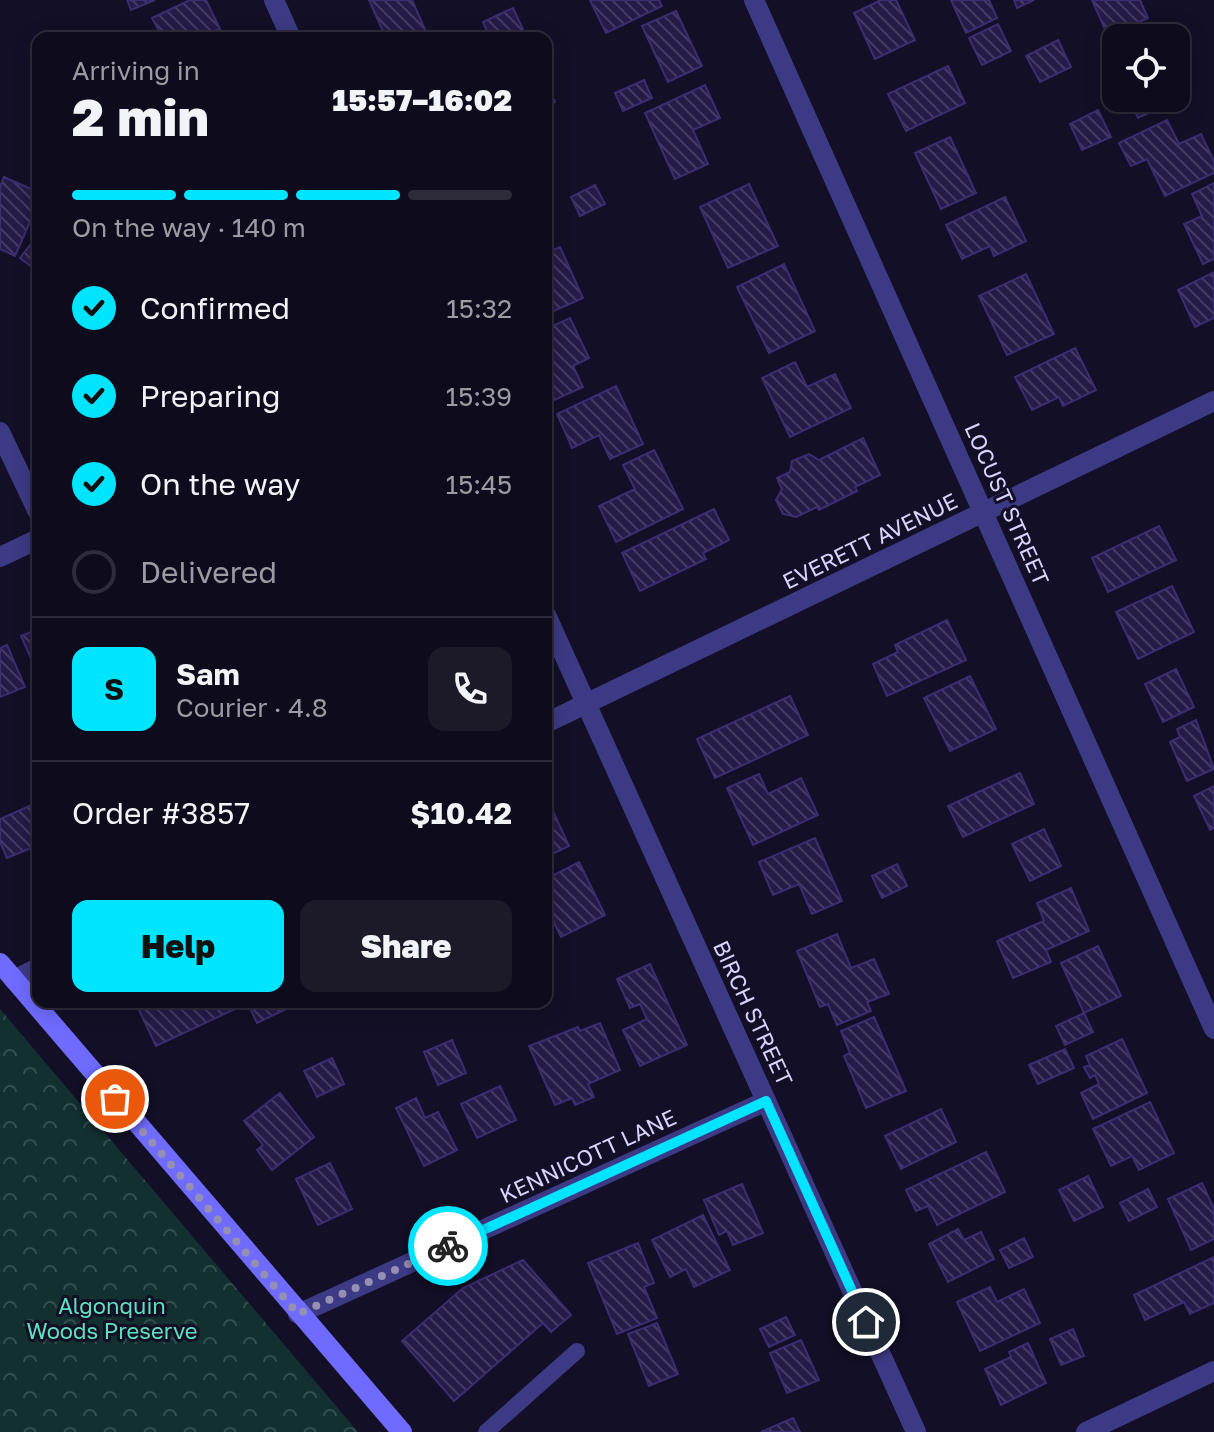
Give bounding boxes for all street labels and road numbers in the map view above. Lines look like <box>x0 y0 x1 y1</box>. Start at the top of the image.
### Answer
street label: LOCUST STREET <box>960 418 1056 590</box>
street label: EVERETT AVENUE <box>778 487 962 595</box>
street label: BIRCH STREET <box>708 936 799 1090</box>
street label: KENNICOTT LANE <box>495 1103 680 1208</box>

